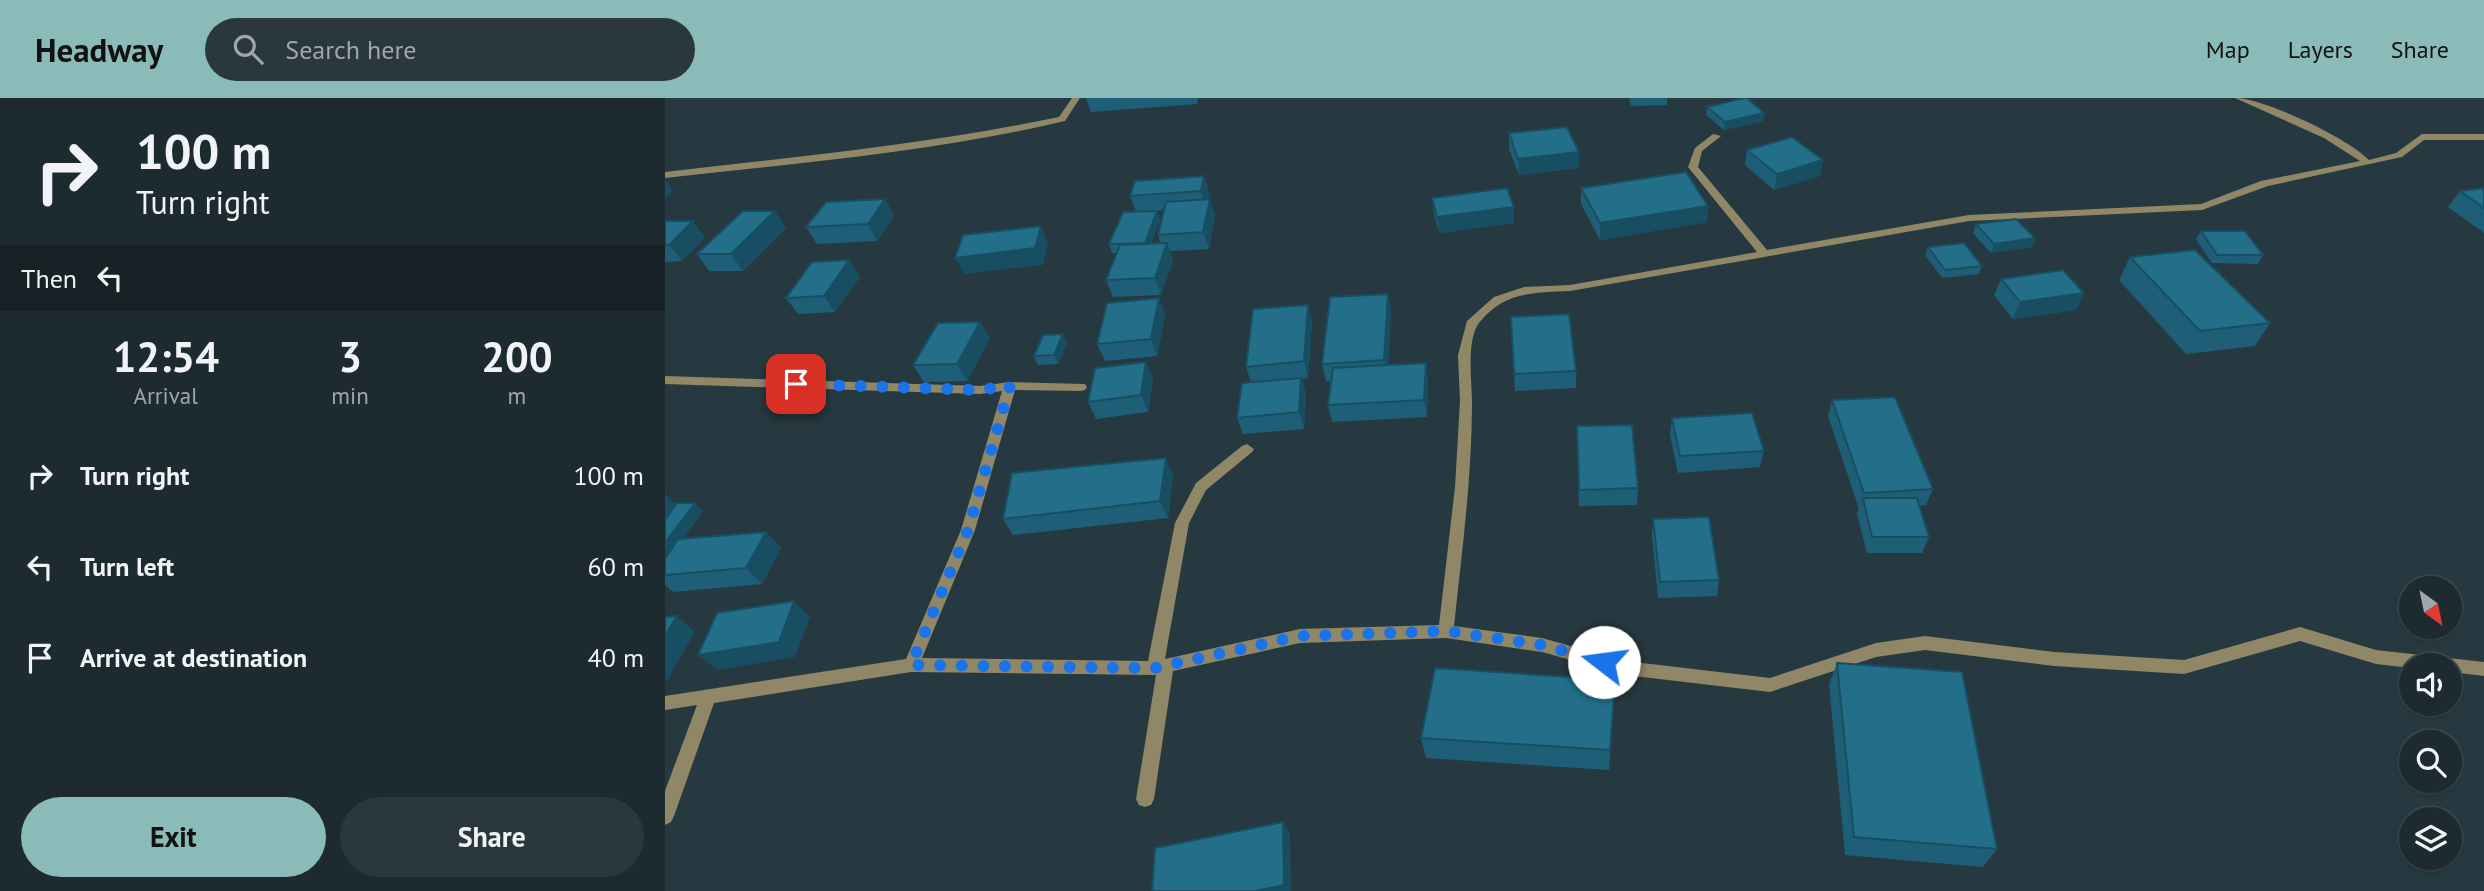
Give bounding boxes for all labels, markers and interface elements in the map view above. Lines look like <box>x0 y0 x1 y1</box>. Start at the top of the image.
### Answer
search box <box>205 18 695 81</box>
text: Headway <box>35 28 163 71</box>
icon: search <box>229 30 267 68</box>
text: Search here <box>285 33 416 66</box>
text: Map <box>2206 34 2250 65</box>
text: Layers <box>2288 34 2353 65</box>
text: Share <box>2391 34 2449 65</box>
text: 100 m <box>136 119 271 183</box>
icon: right <box>21 126 112 217</box>
text: Turn right <box>136 181 270 223</box>
icon: left <box>91 259 129 297</box>
text: Then <box>21 262 77 295</box>
text: 12:54 <box>112 329 219 384</box>
text: 3 <box>338 329 362 384</box>
text: 200 <box>481 329 553 384</box>
pin <box>766 354 826 414</box>
icon: arrive <box>777 365 815 403</box>
text: Arrival <box>133 381 198 410</box>
text: min <box>331 381 369 410</box>
text: m <box>508 381 526 410</box>
icon: right <box>21 457 59 495</box>
text: Turn right <box>80 459 189 492</box>
text: 100 m <box>573 459 644 492</box>
icon: left <box>21 548 59 586</box>
text: Turn left <box>80 550 174 583</box>
text: 60 m <box>588 550 644 583</box>
north arrow <box>2399 576 2462 639</box>
map controls <box>2399 576 2462 870</box>
position arrow <box>1567 625 1641 699</box>
icon: arrive <box>21 639 59 677</box>
text: Arrive at destination <box>80 641 307 674</box>
text: 40 m <box>588 641 644 674</box>
button: sound <box>2399 653 2462 716</box>
button: search <box>2399 730 2462 793</box>
button: Exit <box>21 797 326 877</box>
button: Share <box>340 797 644 877</box>
button: layers <box>2399 807 2462 870</box>

